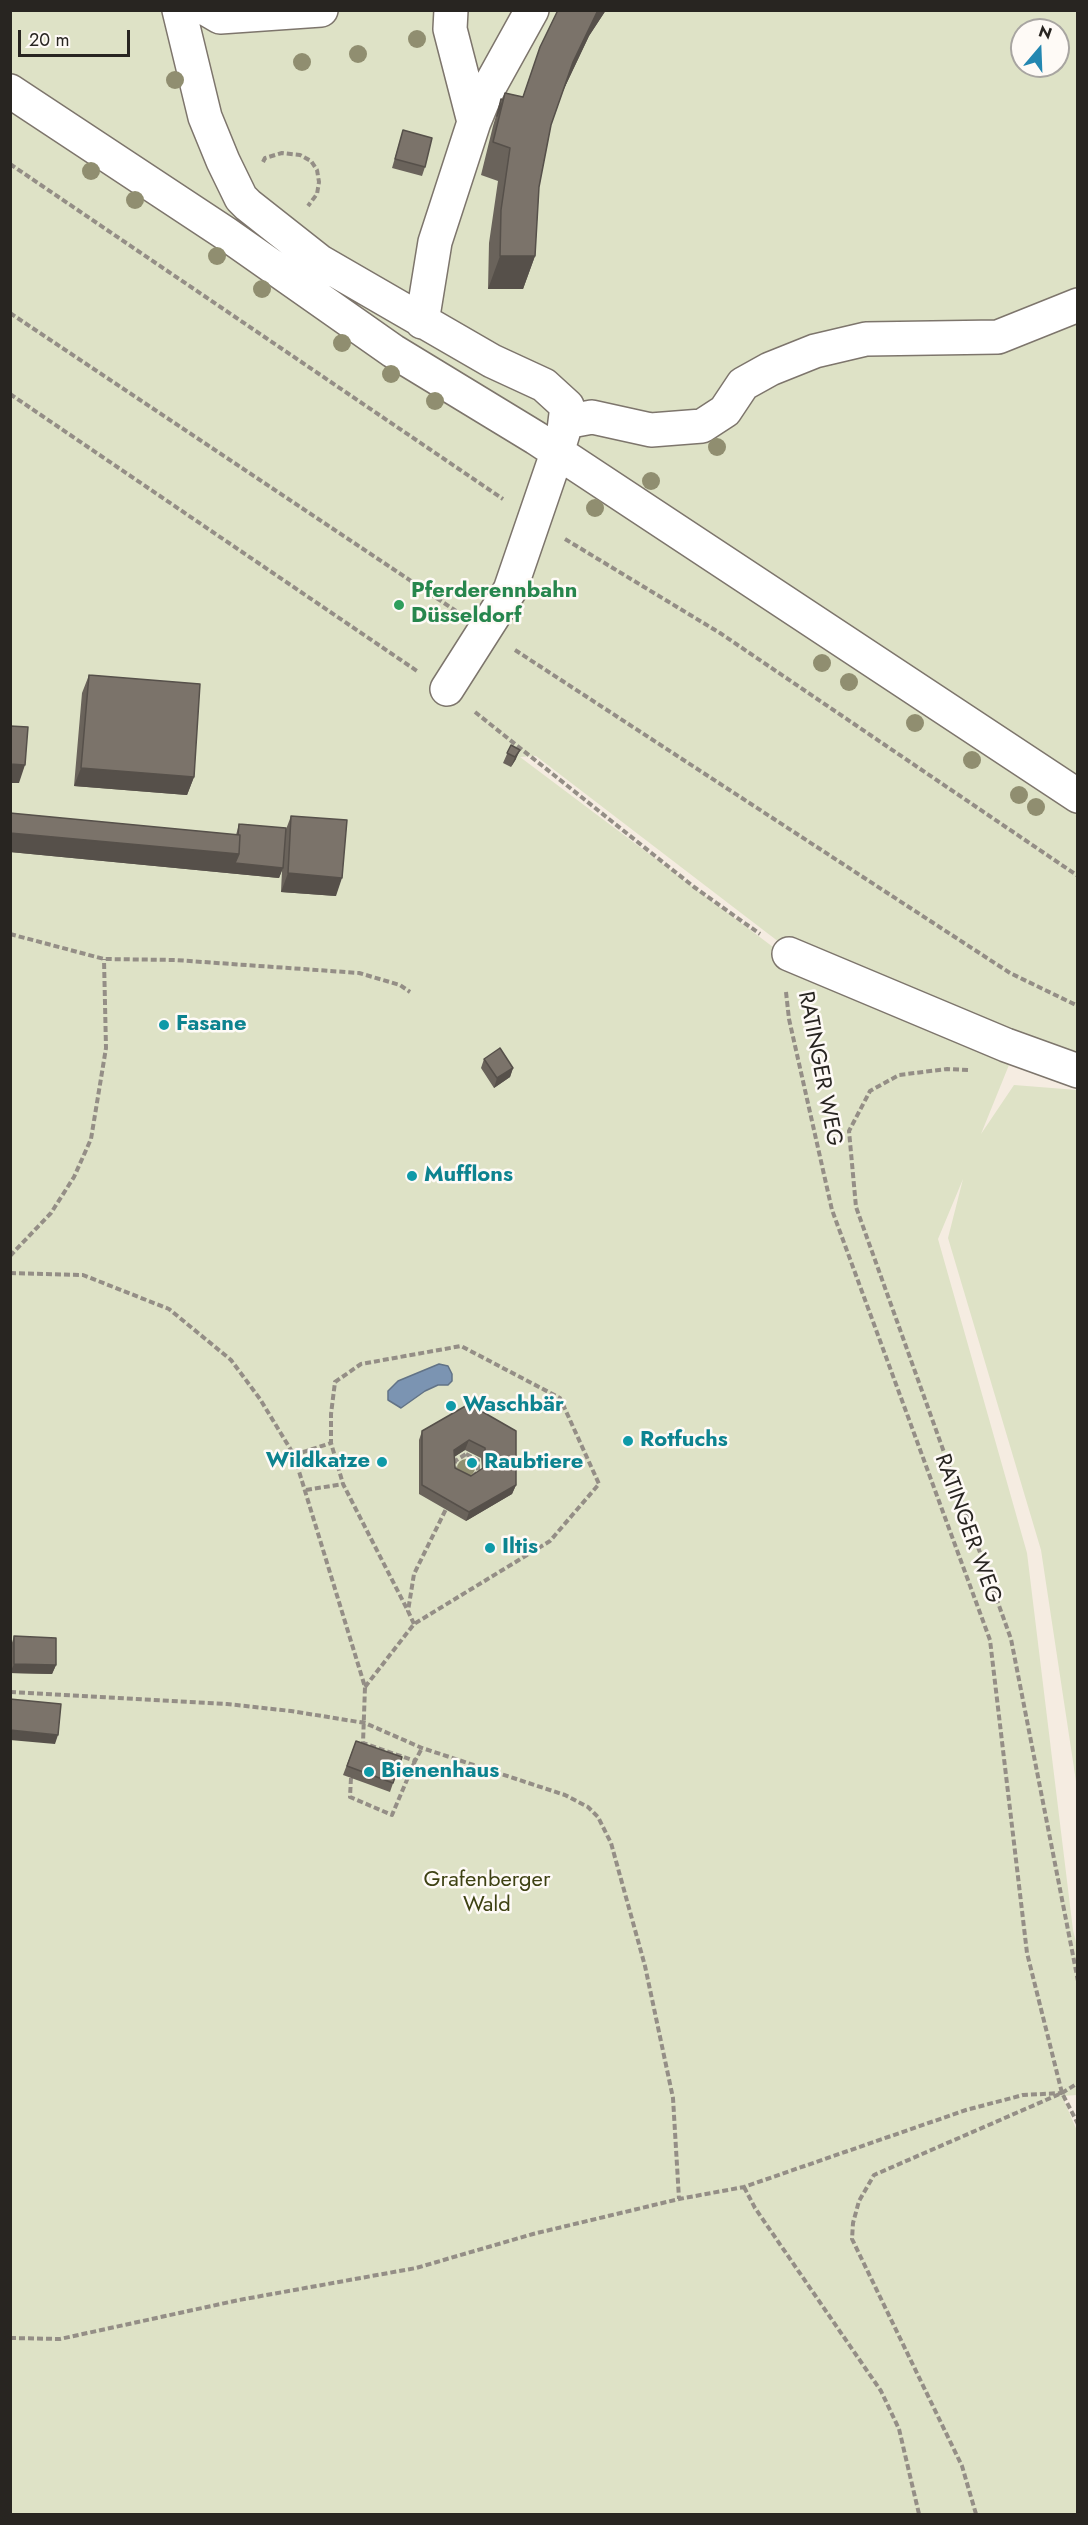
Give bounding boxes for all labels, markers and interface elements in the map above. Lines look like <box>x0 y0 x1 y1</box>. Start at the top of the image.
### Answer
scale bar <box>21 18 134 56</box>
north arrow <box>1010 18 1070 78</box>
text: N <box>1036 19 1055 45</box>
text: 20 m <box>29 27 69 53</box>
place label: Pferderennbahn Düsseldorf <box>411 579 577 630</box>
marker: Pferderennbahn Düsseldorf <box>392 598 406 612</box>
street label: RATINGER WEG <box>791 989 847 1149</box>
place label: Fasane <box>176 1012 247 1038</box>
marker: Fasane <box>157 1018 171 1032</box>
place label: Mufflons <box>424 1163 513 1189</box>
marker: Mufflons <box>405 1169 419 1183</box>
place label: Waschbär <box>463 1393 564 1419</box>
marker: Waschbär <box>444 1399 458 1413</box>
place label: Rotfuchs <box>640 1428 728 1454</box>
marker: Rotfuchs <box>621 1434 635 1448</box>
place label: Wildkatze <box>266 1449 370 1475</box>
place label: Raubtiere <box>484 1450 583 1476</box>
street label: RATINGER WEG <box>928 1451 1006 1607</box>
marker: Wildkatze <box>375 1455 389 1469</box>
marker: Raubtiere <box>465 1456 479 1470</box>
place label: Iltis <box>502 1535 538 1561</box>
marker: Iltis <box>483 1541 497 1555</box>
place label: Bienenhaus <box>381 1759 499 1785</box>
marker: Bienenhaus <box>362 1765 376 1779</box>
park label: Grafenberger Wald <box>424 1868 550 1920</box>

